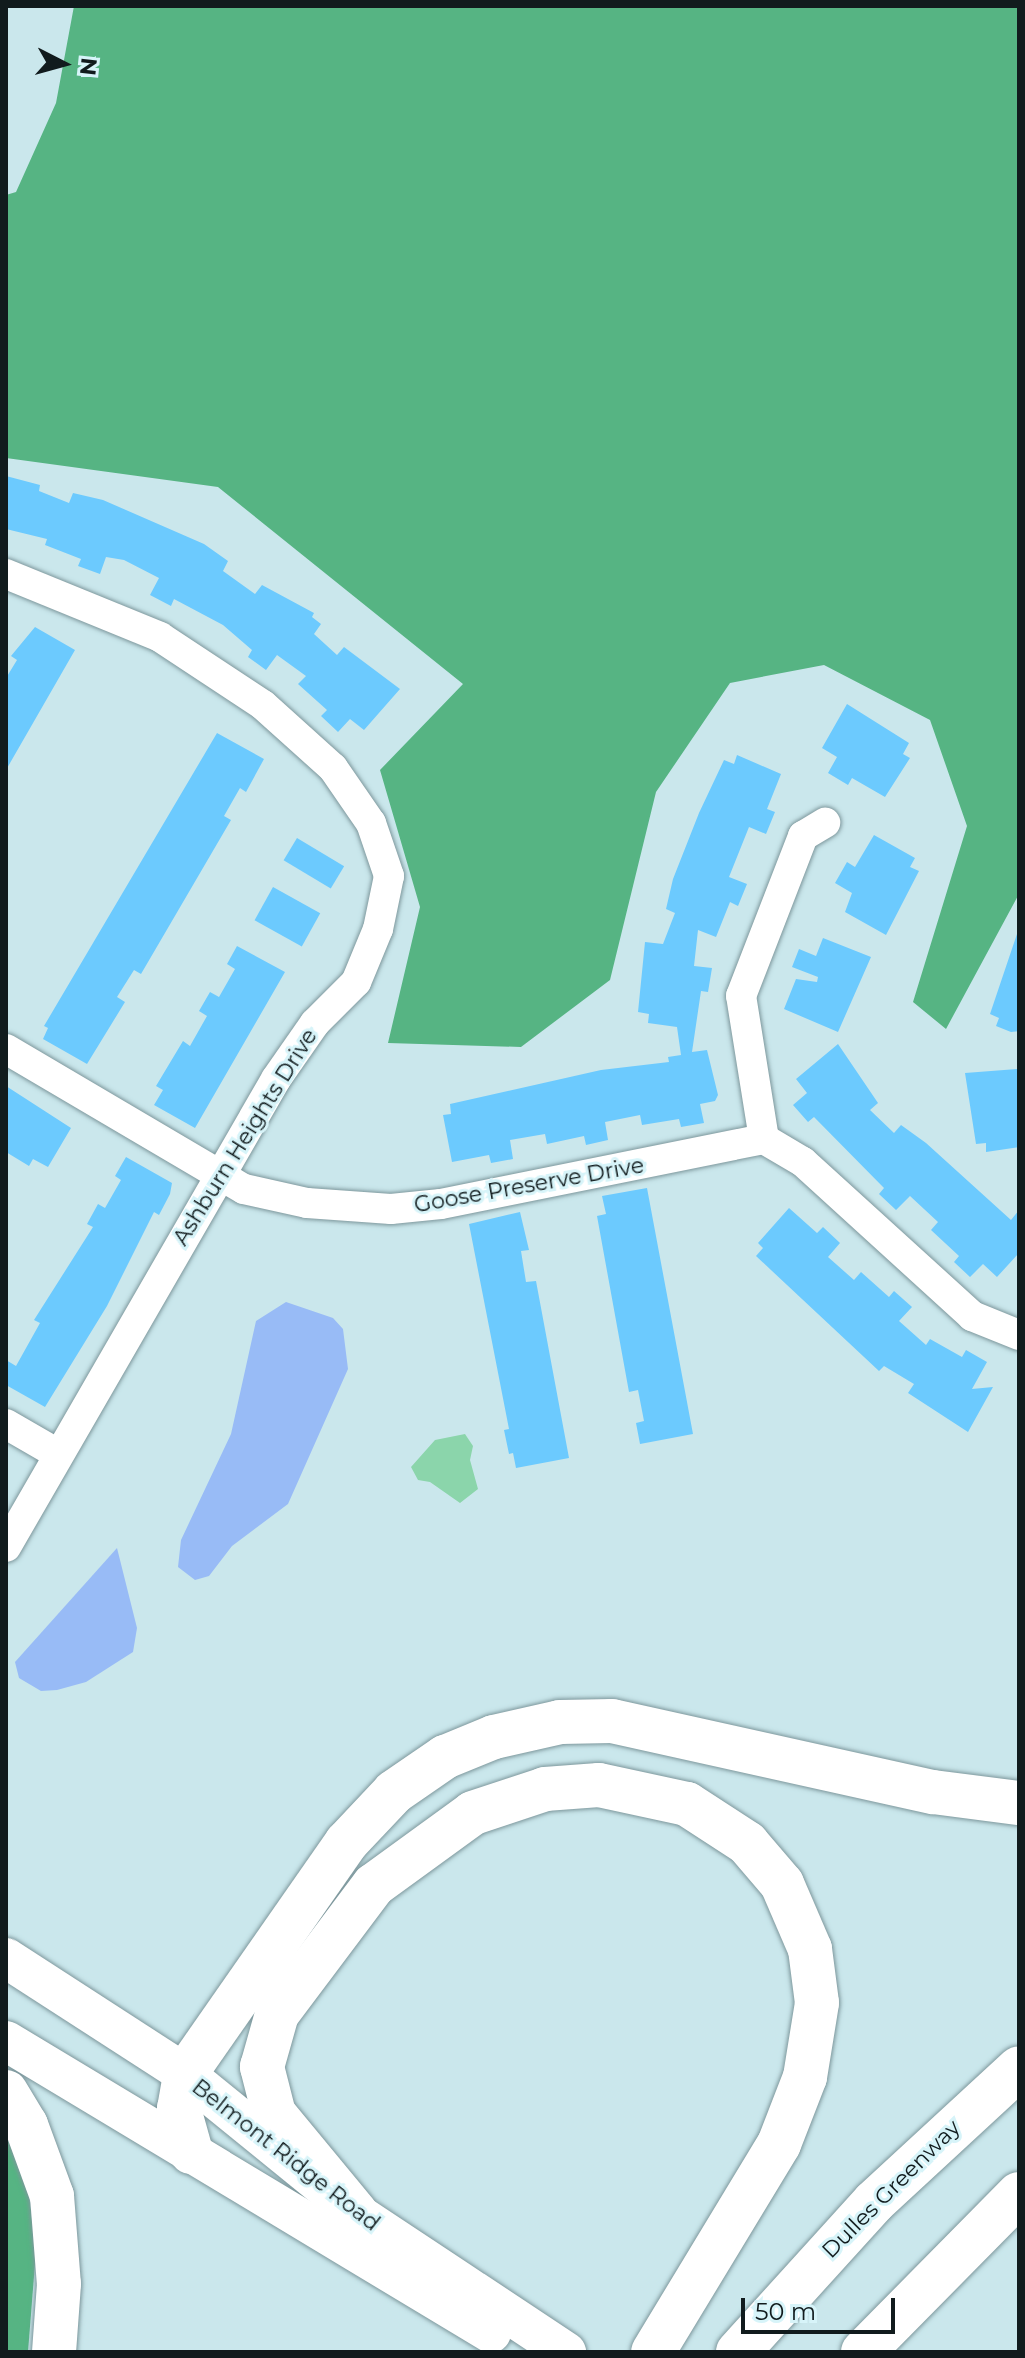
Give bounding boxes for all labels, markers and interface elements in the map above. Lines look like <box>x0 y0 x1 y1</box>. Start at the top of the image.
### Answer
north arrow <box>24 24 104 104</box>
text: N <box>74 56 103 77</box>
street label: Ashburn Heights Drive <box>167 1024 323 1250</box>
street label: Goose Preserve Drive <box>412 1152 646 1218</box>
street label: Belmont Ridge Road <box>187 2074 385 2236</box>
street label: Dulles Greenway <box>816 2114 966 2264</box>
scale bar <box>745 2282 899 2332</box>
text: 50 m <box>755 2297 816 2326</box>

